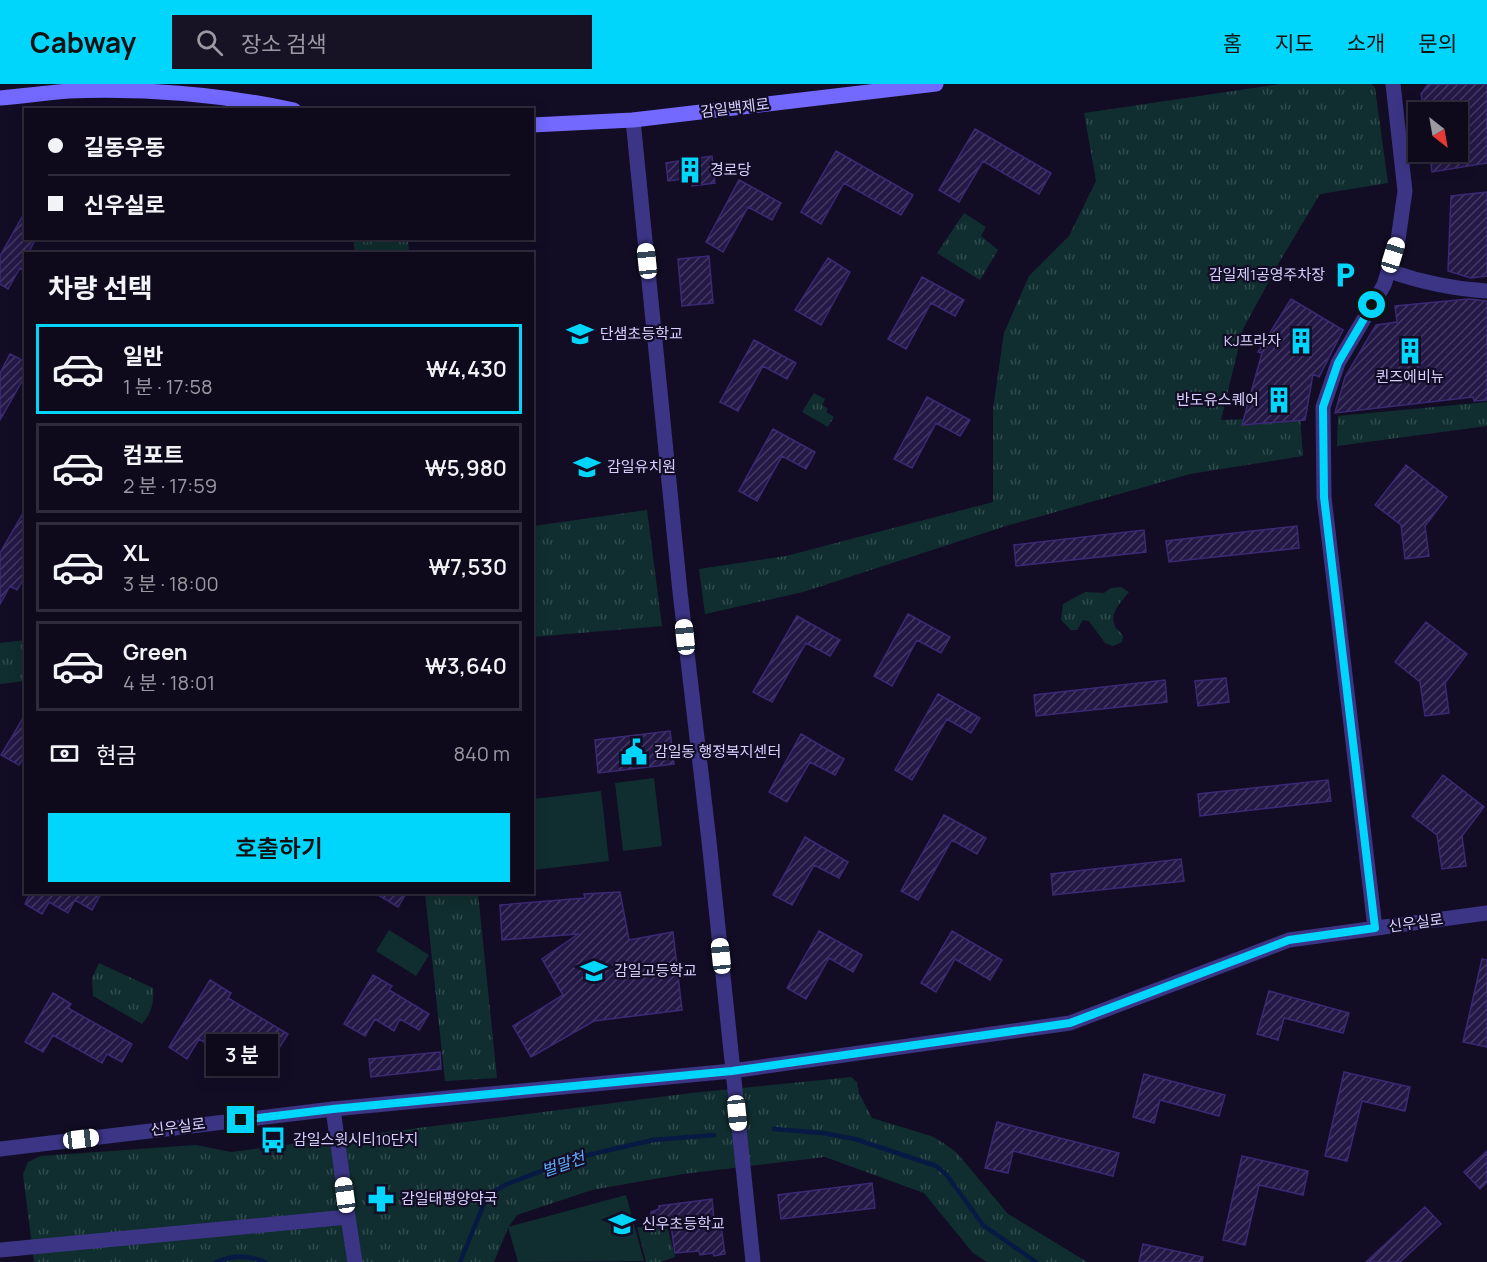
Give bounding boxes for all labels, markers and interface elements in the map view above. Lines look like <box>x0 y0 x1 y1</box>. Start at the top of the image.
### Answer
search box <box>172 15 592 69</box>
text: Cabway <box>30 23 136 61</box>
icon: search <box>193 26 226 59</box>
text: 장소 검색 <box>241 29 326 59</box>
text: 홈 <box>1223 29 1242 57</box>
text: 지도 <box>1275 29 1314 57</box>
text: 소개 <box>1347 29 1385 57</box>
text: 문의 <box>1418 29 1457 57</box>
street label: 감일백제로 <box>699 93 770 122</box>
north arrow <box>1408 102 1468 162</box>
map controls <box>1408 102 1468 162</box>
text: 길동우동 <box>84 132 165 162</box>
building icon: 경로당 <box>675 155 705 185</box>
place label: 경로당 <box>710 159 752 180</box>
text: 신우실로 <box>84 190 165 220</box>
car <box>1379 235 1407 275</box>
car <box>636 242 658 280</box>
parking icon: 감일제1공영주차장 <box>1330 260 1360 290</box>
place label: 감일제1공영주차장 <box>1209 264 1325 285</box>
text: 차량 선택 <box>48 269 153 306</box>
route start <box>1358 291 1385 318</box>
school or university icon: 단샘초등학교 <box>565 319 595 349</box>
place label: 단샘초등학교 <box>600 323 683 344</box>
building icon: KJ프라자 <box>1286 326 1316 356</box>
place label: KJ프라자 <box>1224 330 1281 351</box>
building icon: 퀸즈에비뉴 <box>1395 336 1425 366</box>
text: 일반 <box>123 341 163 371</box>
icon: car <box>51 342 105 396</box>
text: ₩4,430 <box>426 354 507 384</box>
place label: 퀸즈에비뉴 <box>1375 366 1445 387</box>
text: 1 분 · 17:58 <box>123 373 213 400</box>
building icon: 반도유스퀘어 <box>1264 385 1294 415</box>
place label: 반도유스퀘어 <box>1176 389 1259 410</box>
text: 컴포트 <box>123 440 184 470</box>
icon: car <box>51 441 105 495</box>
school or university icon: 감일유치원 <box>572 452 602 482</box>
text: ₩5,980 <box>425 453 507 483</box>
place label: 감일유치원 <box>607 456 676 477</box>
text: 2 분 · 17:59 <box>123 472 217 499</box>
text: XL <box>123 538 149 568</box>
icon: car <box>51 540 105 594</box>
text: ₩7,530 <box>428 552 507 582</box>
text: 3 분 · 18:00 <box>123 570 219 597</box>
car <box>674 618 696 656</box>
text: Green <box>123 637 188 667</box>
icon: car <box>51 639 105 693</box>
text: ₩3,640 <box>425 651 507 681</box>
text: 4 분 · 18:01 <box>123 669 215 696</box>
icon: cash <box>48 737 81 770</box>
public building icon: 감일동 행정복지센터 <box>619 737 649 767</box>
text: 현금 <box>96 740 136 770</box>
text: 840 m <box>453 740 510 767</box>
place label: 감일동 행정복지센터 <box>654 741 781 762</box>
button: 호출하기 <box>48 813 510 882</box>
street label: 신우실로 <box>1387 908 1445 937</box>
car <box>710 937 732 975</box>
school or university icon: 감일고등학교 <box>579 956 609 986</box>
place label: 감일고등학교 <box>614 960 697 981</box>
callout: 3 분 <box>205 1033 277 1075</box>
text: 3 분 <box>225 1041 259 1068</box>
car <box>726 1094 748 1132</box>
route end <box>227 1106 254 1133</box>
street label: 신우실로 <box>149 1113 207 1140</box>
bus stop icon: 감일스윗시티10단지 <box>258 1125 288 1155</box>
car <box>62 1128 100 1150</box>
place label: 감일스윗시티10단지 <box>293 1129 418 1150</box>
water label: 벌말천 <box>539 1146 590 1182</box>
car <box>334 1176 356 1214</box>
pharmacy icon: 감일태평양약국 <box>366 1184 396 1214</box>
place label: 감일태평양약국 <box>401 1188 498 1209</box>
school or university icon: 신우초등학교 <box>607 1209 637 1239</box>
place label: 신우초등학교 <box>642 1213 725 1234</box>

